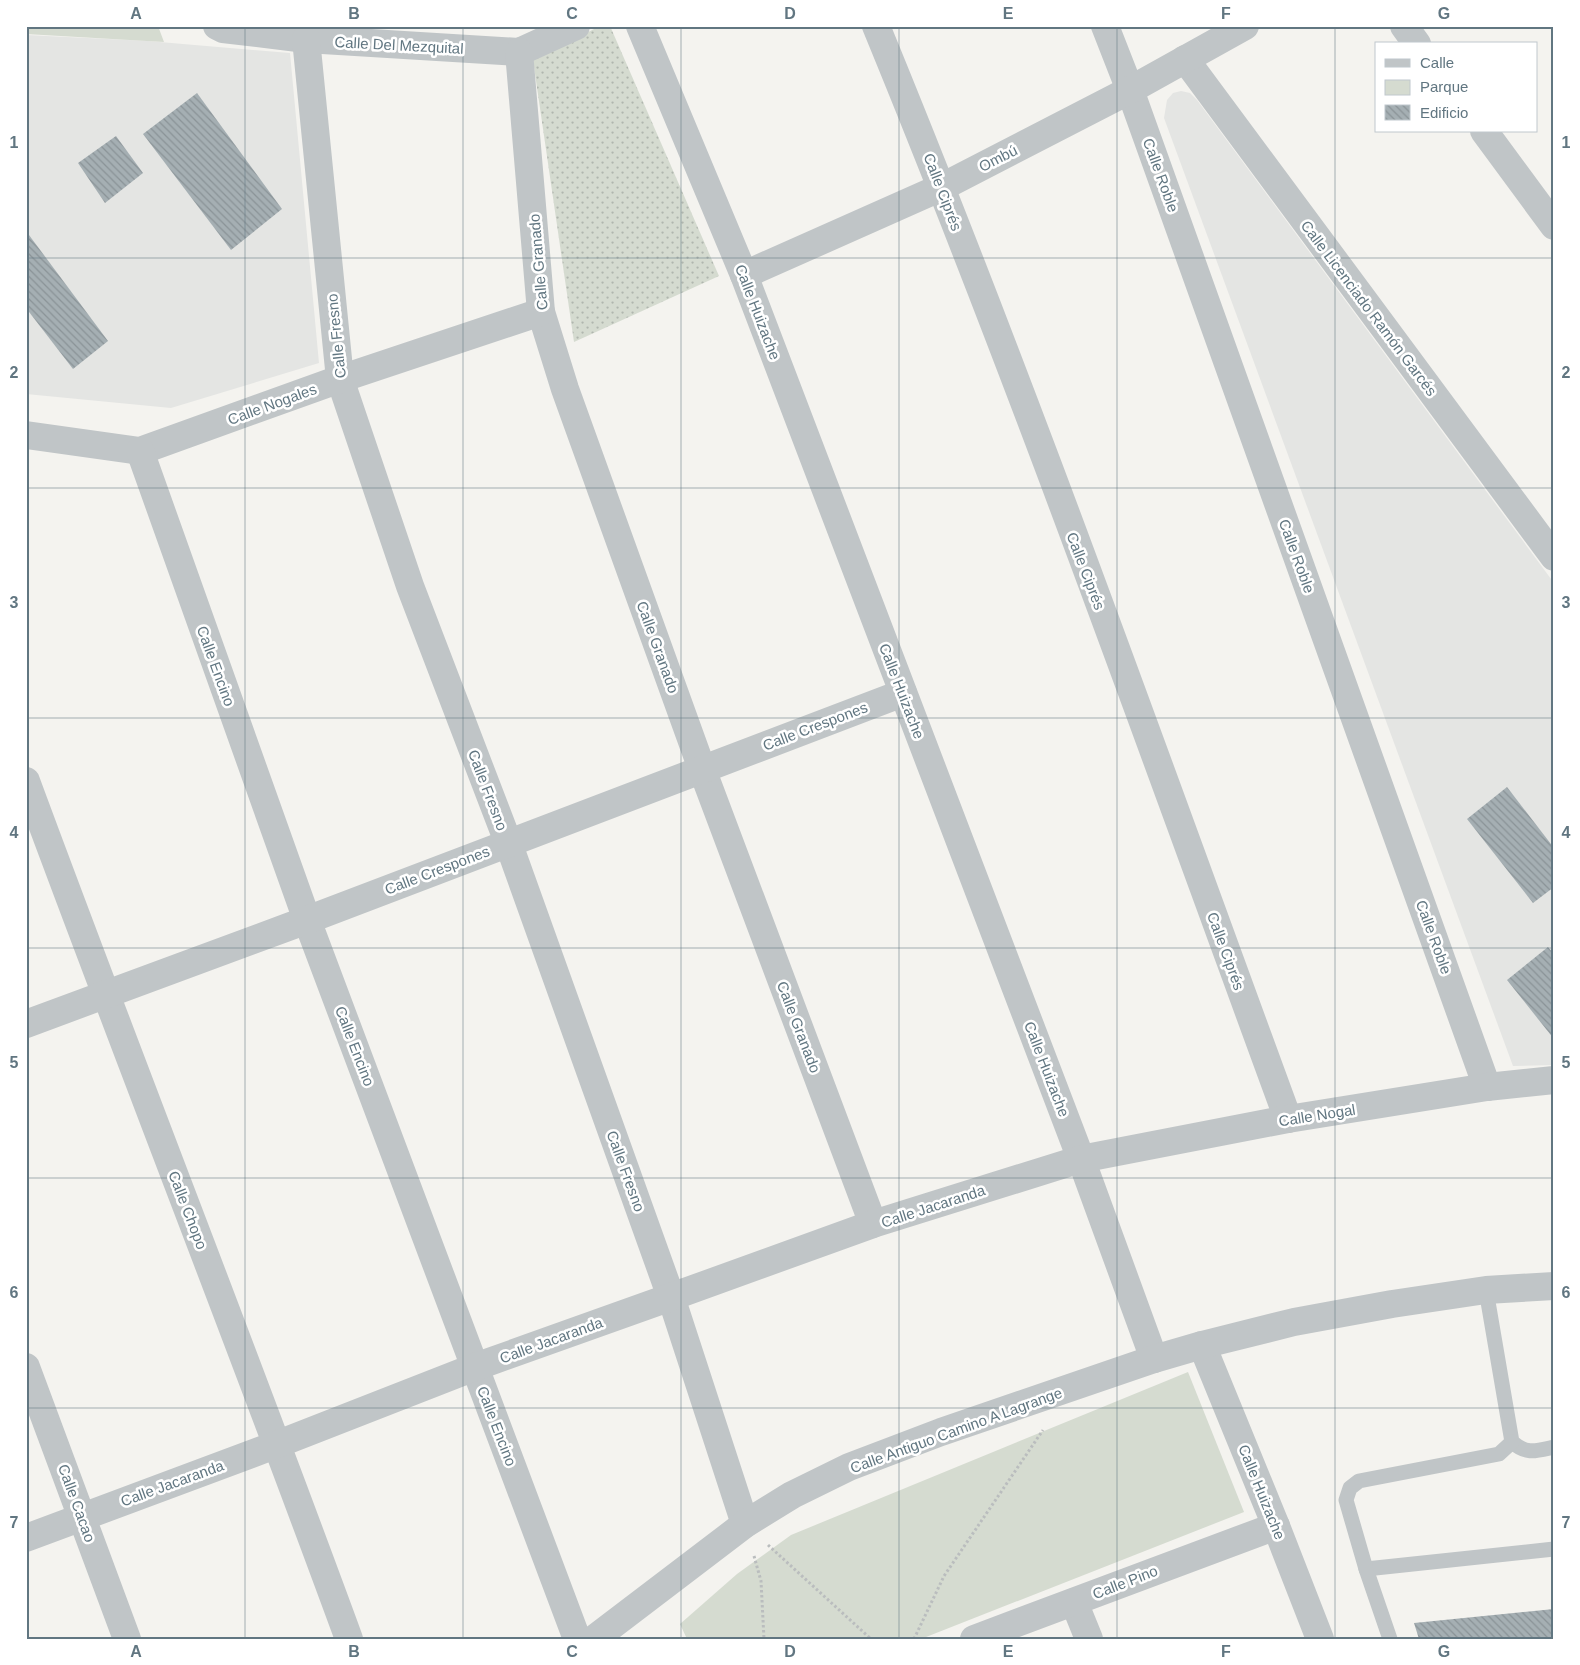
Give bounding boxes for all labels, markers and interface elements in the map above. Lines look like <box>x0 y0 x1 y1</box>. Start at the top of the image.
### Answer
text: A <box>130 5 142 22</box>
text: B <box>348 5 360 22</box>
text: C <box>566 5 578 22</box>
text: D <box>784 5 796 22</box>
text: E <box>1003 5 1014 22</box>
text: F <box>1221 5 1231 22</box>
text: G <box>1438 5 1450 22</box>
street label: Calle Del Mezquital <box>334 33 464 57</box>
legend <box>1375 42 1538 132</box>
text: Calle <box>1420 54 1454 71</box>
text: Parque <box>1420 78 1468 95</box>
text: Edificio <box>1420 104 1468 121</box>
text: 1 <box>10 134 19 151</box>
text: 1 <box>1562 134 1571 151</box>
street label: Calle Roble <box>1140 136 1182 214</box>
street label: Ombú <box>976 141 1020 175</box>
street label: Calle Ciprés <box>920 151 966 233</box>
street label: Calle Granado <box>525 213 551 311</box>
street label: Calle Licenciado Ramón Garcés <box>1297 217 1441 399</box>
street label: Calle Huizache <box>732 262 784 362</box>
street label: Calle Fresno <box>323 293 349 379</box>
text: 2 <box>10 364 19 381</box>
text: 2 <box>1562 364 1571 381</box>
street label: Calle Nogales <box>225 380 319 428</box>
street label: Calle Roble <box>1276 517 1318 595</box>
street label: Calle Ciprés <box>1063 530 1109 612</box>
text: 3 <box>10 594 19 611</box>
text: 3 <box>1562 594 1571 611</box>
street label: Calle Granado <box>633 599 683 695</box>
street label: Calle Encino <box>194 624 238 708</box>
street label: Calle Huizache <box>876 641 928 741</box>
street label: Calle Crespones <box>760 698 870 754</box>
street label: Calle Fresno <box>465 747 511 833</box>
text: 4 <box>10 824 19 841</box>
text: 4 <box>1562 824 1571 841</box>
street label: Calle Crespones <box>382 842 492 898</box>
street label: Calle Roble <box>1413 898 1455 976</box>
street label: Calle Ciprés <box>1204 910 1248 992</box>
street label: Calle Granado <box>774 979 824 1075</box>
street label: Calle Encino <box>332 1004 378 1088</box>
street label: Calle Huizache <box>1021 1019 1073 1119</box>
text: 5 <box>10 1054 19 1071</box>
text: 5 <box>1562 1054 1571 1071</box>
street label: Calle Nogal <box>1277 1101 1357 1129</box>
street label: Calle Fresno <box>603 1128 649 1214</box>
street label: Calle Chopo <box>165 1168 211 1252</box>
street label: Calle Jacaranda <box>879 1181 988 1231</box>
text: 6 <box>10 1284 19 1301</box>
text: 6 <box>1562 1284 1571 1301</box>
street label: Calle Jacaranda <box>497 1313 605 1367</box>
street label: Calle Encino <box>474 1384 520 1468</box>
street label: Calle Antiguo Camino A Lagrange <box>848 1384 1064 1476</box>
street label: Calle Huizache <box>1235 1442 1289 1542</box>
street label: Calle Jacaranda <box>118 1456 226 1510</box>
street label: Calle Cacao <box>55 1462 99 1544</box>
text: 7 <box>10 1514 19 1531</box>
text: 7 <box>1562 1514 1571 1531</box>
street label: Calle Pino <box>1090 1562 1160 1602</box>
text: A <box>130 1643 142 1660</box>
text: B <box>348 1643 360 1660</box>
text: C <box>566 1643 578 1660</box>
text: D <box>784 1643 796 1660</box>
text: E <box>1003 1643 1014 1660</box>
text: F <box>1221 1643 1231 1660</box>
text: G <box>1438 1643 1450 1660</box>

